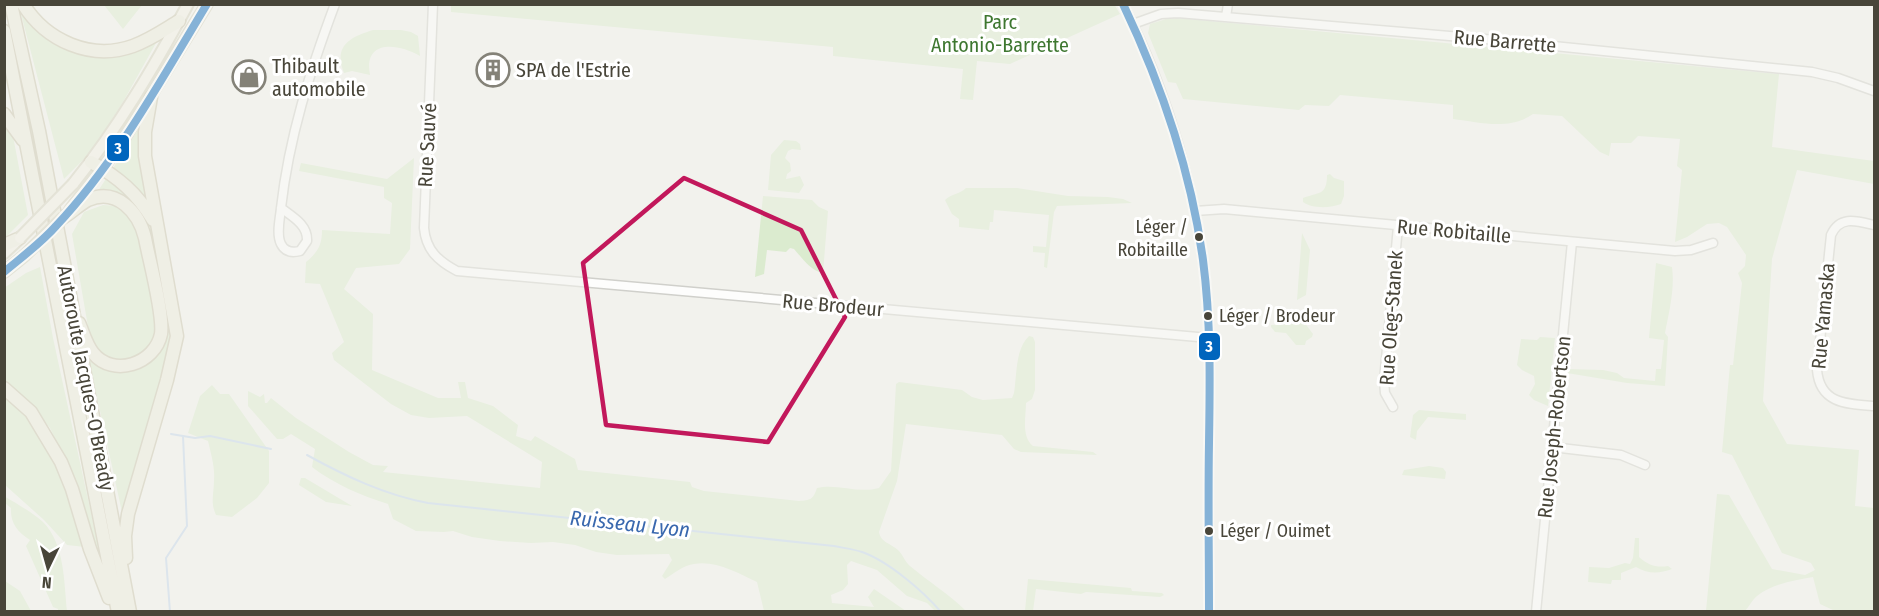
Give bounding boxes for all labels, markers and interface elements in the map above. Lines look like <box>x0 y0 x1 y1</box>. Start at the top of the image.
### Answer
park label: Parc Antonio-Barrette <box>931 10 1069 57</box>
street label: Rue Barrette <box>1453 25 1557 57</box>
building icon: SPA de l'Estrie <box>475 52 511 88</box>
place label: Thibault automobile <box>272 54 366 101</box>
place label: SPA de l'Estrie <box>516 58 631 82</box>
shop icon: Thibault automobile <box>231 59 267 95</box>
street label: Rue Sauvé <box>413 102 441 188</box>
line badge: 3 <box>106 134 130 162</box>
text: 3 <box>113 139 122 158</box>
street label: Rue Robitaille <box>1396 214 1512 248</box>
place label: Léger / Robitaille <box>1117 216 1188 261</box>
marker: Léger / Robitaille <box>1193 231 1205 243</box>
street label: Rue Oleg-Stanek <box>1374 249 1408 386</box>
street label: Rue Yamaska <box>1806 262 1840 370</box>
street label: Autoroute Jacques-O'Bready <box>52 263 120 493</box>
street label: Rue Brodeur <box>781 289 885 321</box>
place label: Léger / Brodeur <box>1219 305 1336 327</box>
marker: Léger / Brodeur <box>1202 310 1214 322</box>
line badge: 3 <box>1198 332 1221 361</box>
street label: Rue Joseph-Robertson <box>1532 334 1576 520</box>
text: 3 <box>1204 337 1213 356</box>
water label: Ruisseau Lyon <box>569 505 691 543</box>
place label: Léger / Ouimet <box>1220 520 1331 542</box>
marker: Léger / Ouimet <box>1203 525 1215 537</box>
north arrow <box>18 538 78 598</box>
text: N <box>41 573 52 592</box>

